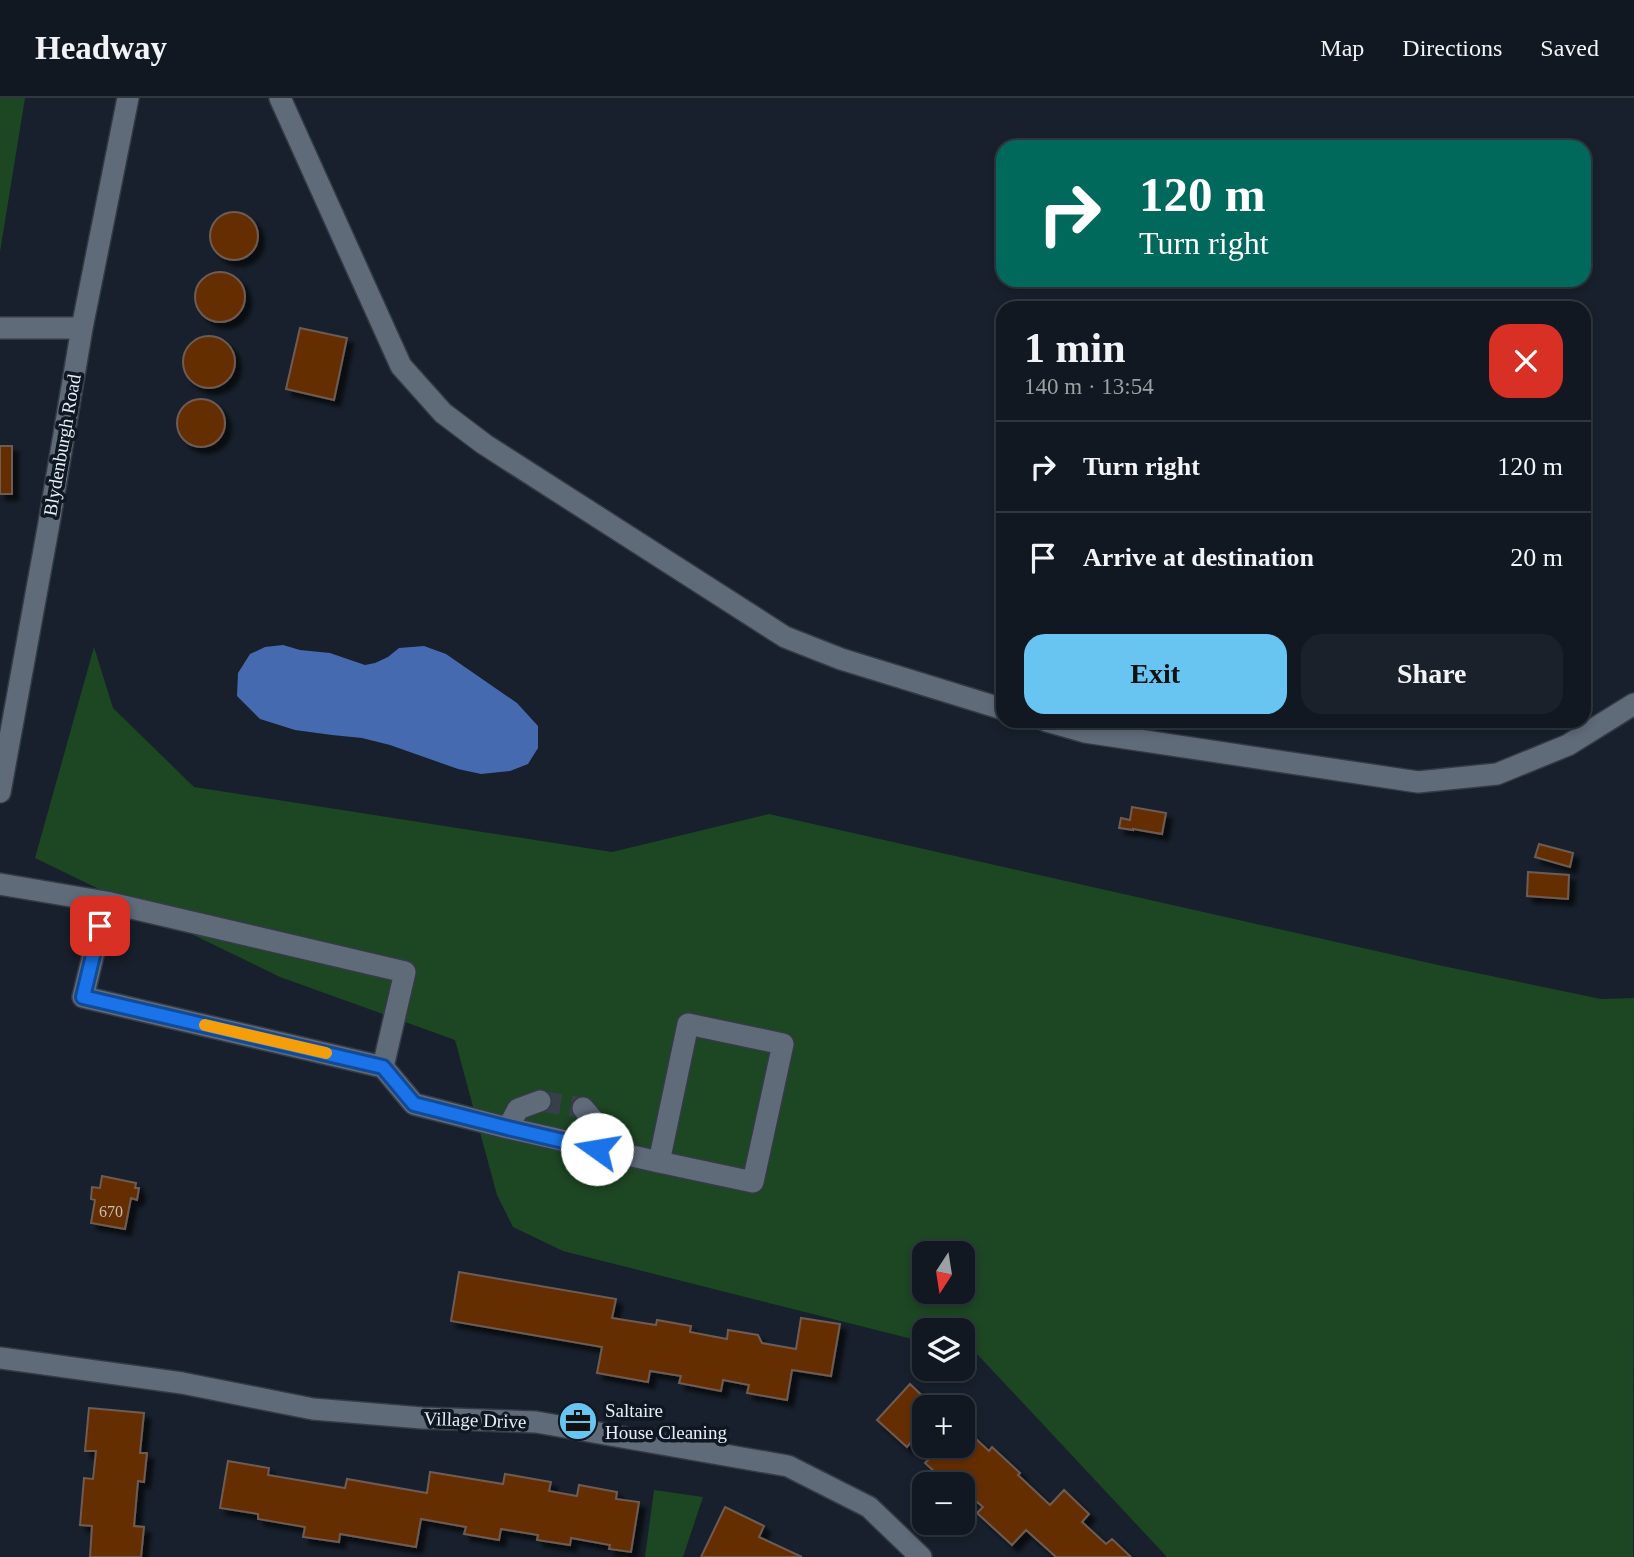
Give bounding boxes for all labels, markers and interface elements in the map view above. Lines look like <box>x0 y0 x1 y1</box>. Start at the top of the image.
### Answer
text: Headway <box>35 30 167 66</box>
text: Map <box>1320 35 1364 61</box>
text: Directions <box>1402 35 1502 61</box>
text: Saved <box>1540 35 1599 61</box>
text: 120 m <box>1139 167 1266 222</box>
icon: right <box>1024 168 1115 259</box>
text: Turn right <box>1139 225 1269 261</box>
button: close <box>1489 324 1563 398</box>
text: 1 min <box>1024 325 1126 371</box>
street label: Blydenburgh Road <box>39 372 85 518</box>
text: 140 m · 13:54 <box>1024 374 1154 399</box>
icon: right <box>1024 448 1062 486</box>
text: Turn right <box>1083 452 1200 481</box>
text: 120 m <box>1497 452 1563 481</box>
icon: arrive <box>1024 539 1062 577</box>
text: Arrive at destination <box>1083 543 1314 572</box>
text: 20 m <box>1510 543 1563 572</box>
button: Exit <box>1024 634 1287 714</box>
button: Share <box>1301 634 1563 714</box>
pin <box>70 896 130 956</box>
icon: arrive <box>81 907 119 945</box>
position arrow <box>560 1112 634 1186</box>
house number: 670 <box>99 1203 123 1220</box>
north arrow <box>912 1241 975 1304</box>
map controls <box>912 1241 975 1535</box>
button: layers <box>912 1318 975 1381</box>
button: + <box>912 1395 975 1458</box>
office icon: Saltaire House Cleaning <box>557 1400 599 1442</box>
place label: Saltaire House Cleaning <box>605 1400 727 1443</box>
street label: Village Drive <box>423 1408 527 1432</box>
button: − <box>912 1472 975 1535</box>

